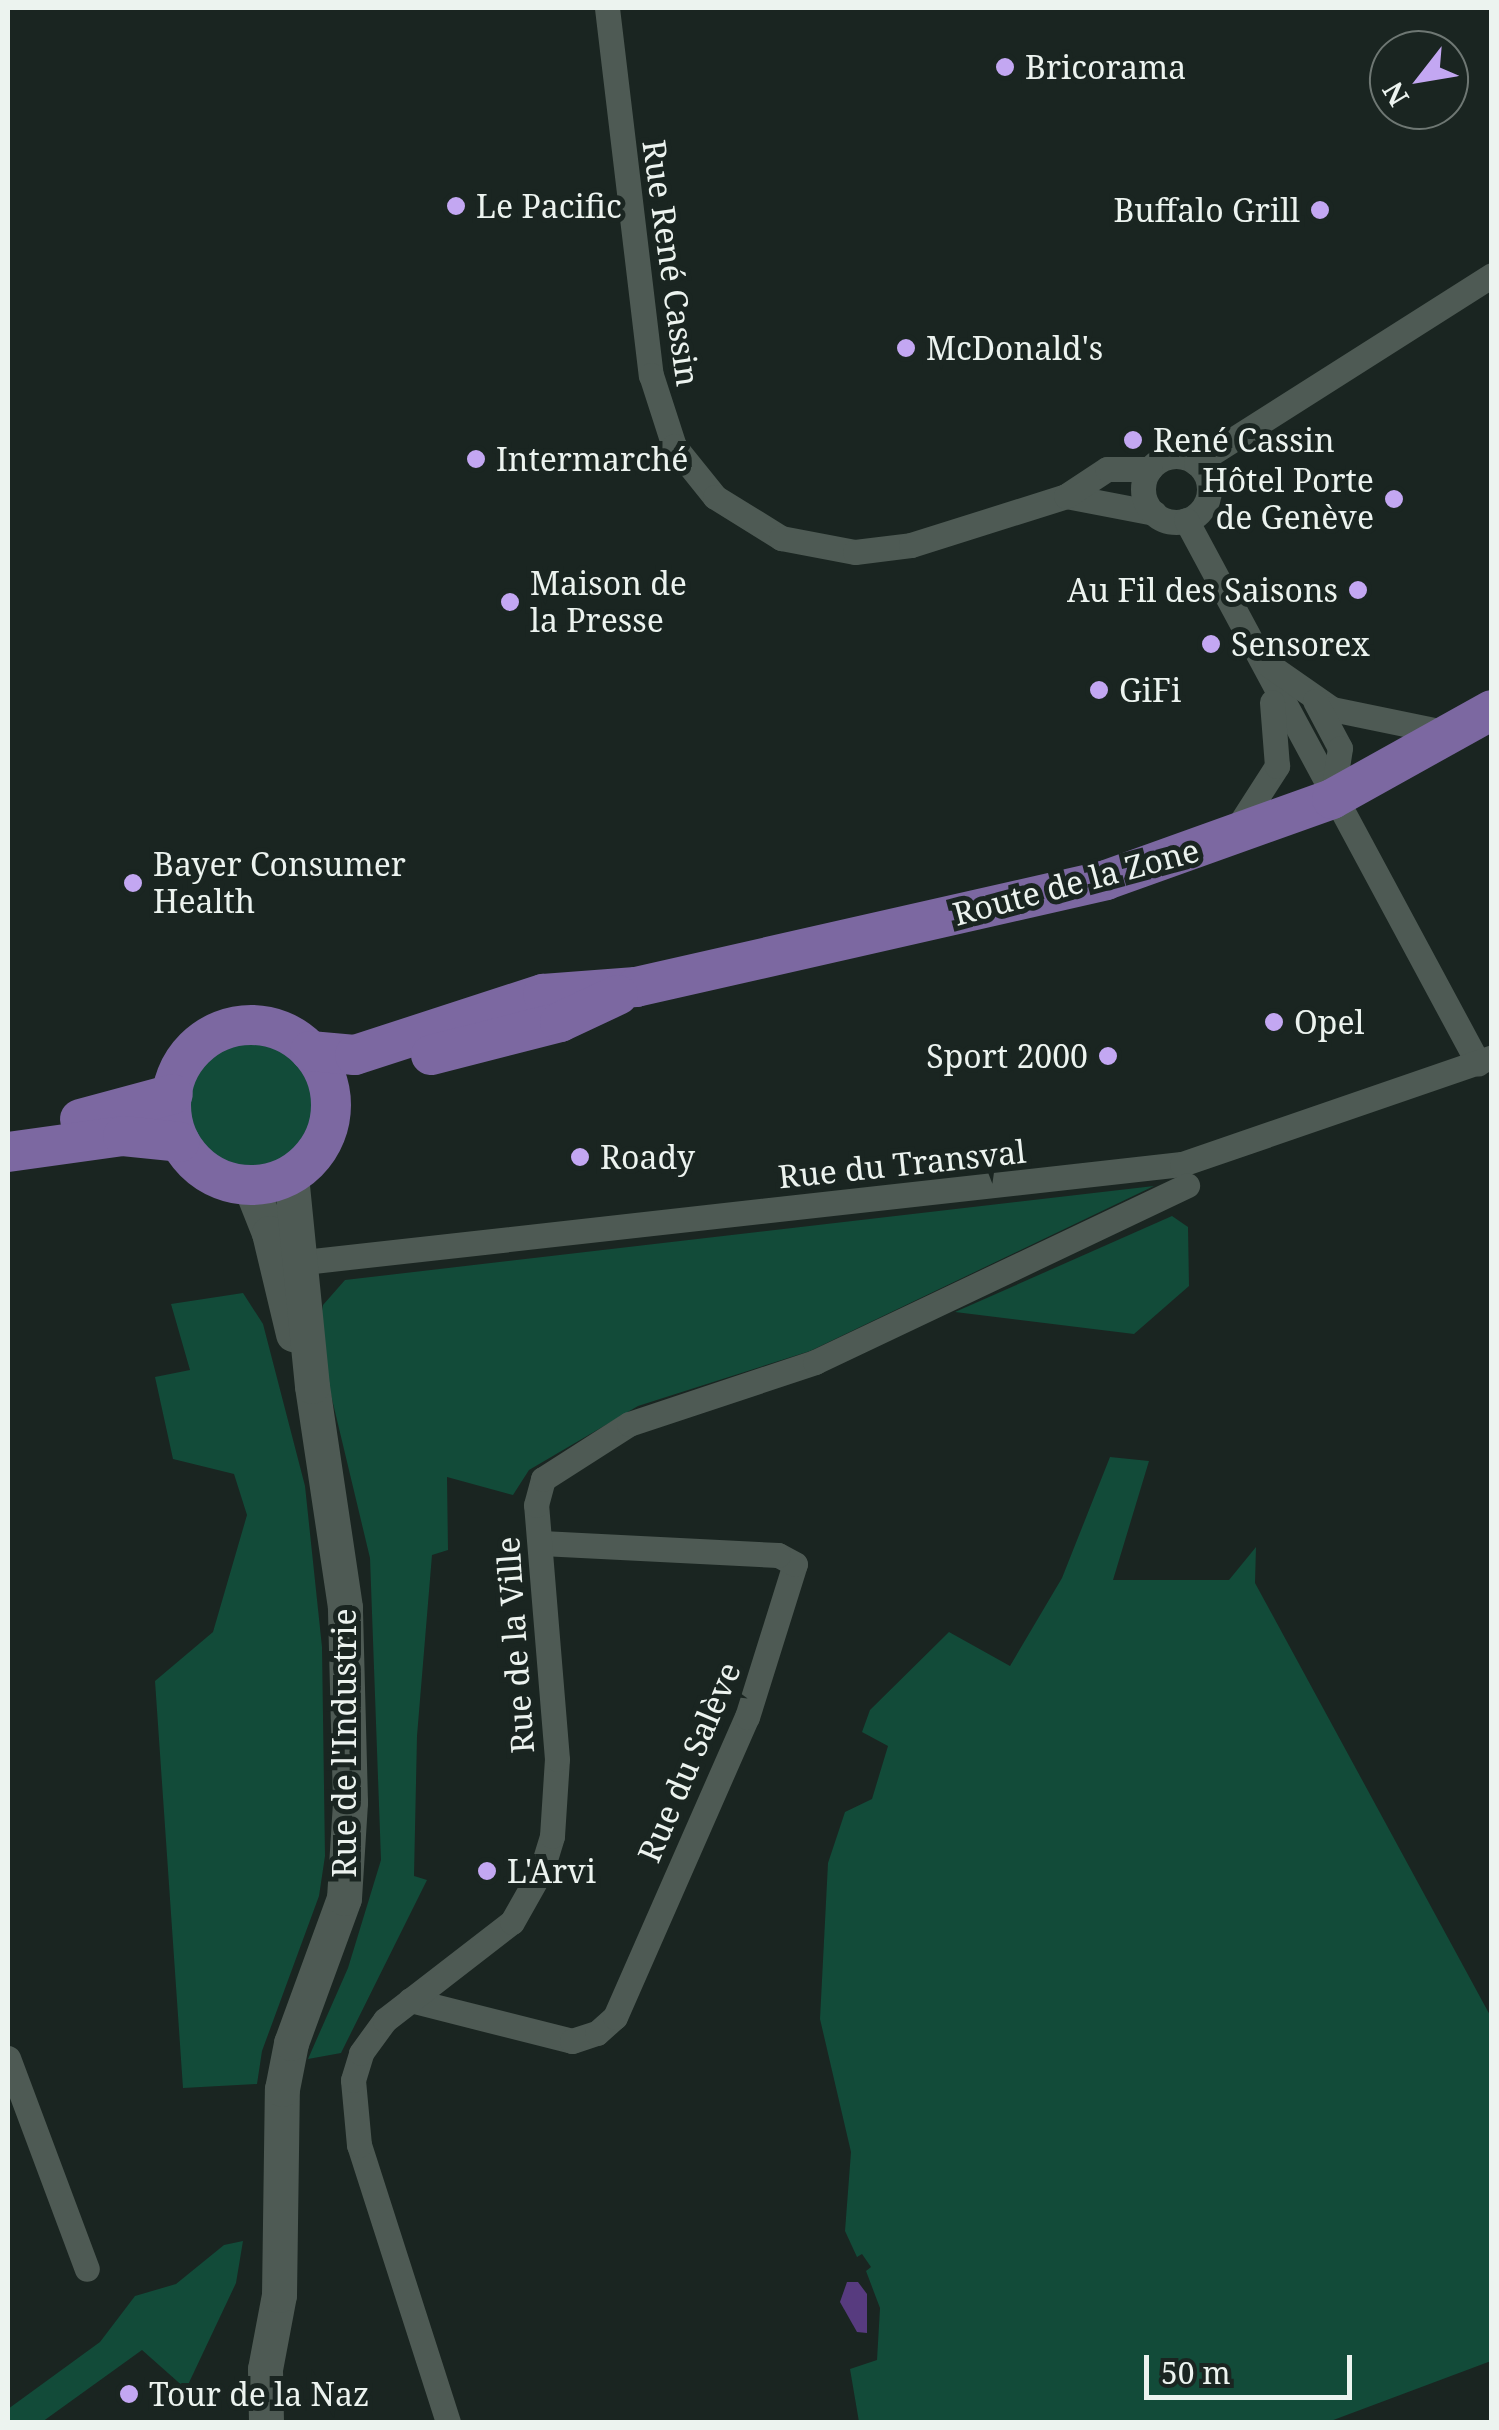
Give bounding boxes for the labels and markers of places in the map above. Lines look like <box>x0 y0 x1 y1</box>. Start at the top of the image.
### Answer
place label: Bricorama <box>1025 48 1186 86</box>
marker: Bricorama <box>994 56 1016 78</box>
place label: Le Pacific <box>476 187 622 225</box>
place label: Buffalo Grill <box>1113 191 1300 229</box>
marker: Le Pacific <box>445 195 467 217</box>
marker: Buffalo Grill <box>1309 199 1331 221</box>
place label: McDonald's <box>926 329 1103 367</box>
marker: McDonald's <box>895 337 917 359</box>
place label: René Cassin <box>1153 421 1335 459</box>
marker: René Cassin <box>1122 429 1144 451</box>
place label: Intermarché <box>496 440 688 478</box>
marker: Intermarché <box>465 448 487 470</box>
place label: Hôtel Porte de Genève <box>1202 462 1374 537</box>
marker: Hôtel Porte de Genève <box>1383 488 1405 510</box>
place label: Maison de la Presse <box>530 565 687 640</box>
place label: Au Fil des Saisons <box>1067 571 1338 609</box>
marker: Au Fil des Saisons <box>1347 579 1369 601</box>
marker: Maison de la Presse <box>499 591 521 613</box>
place label: Sensorex <box>1231 625 1370 663</box>
marker: Sensorex <box>1200 633 1222 655</box>
place label: GiFi <box>1119 671 1181 709</box>
marker: GiFi <box>1088 679 1110 701</box>
place label: Bayer Consumer Health <box>153 846 406 921</box>
marker: Bayer Consumer Health <box>122 872 144 894</box>
place label: Opel <box>1294 1003 1364 1041</box>
marker: Opel <box>1263 1011 1285 1033</box>
place label: Sport 2000 <box>926 1037 1088 1075</box>
marker: Sport 2000 <box>1097 1045 1119 1067</box>
place label: Roady <box>600 1138 695 1176</box>
marker: Roady <box>569 1146 591 1168</box>
place label: L'Arvi <box>507 1852 596 1890</box>
marker: L'Arvi <box>476 1860 498 1882</box>
place label: Tour de la Naz <box>149 2375 369 2413</box>
marker: Tour de la Naz <box>118 2383 140 2405</box>

